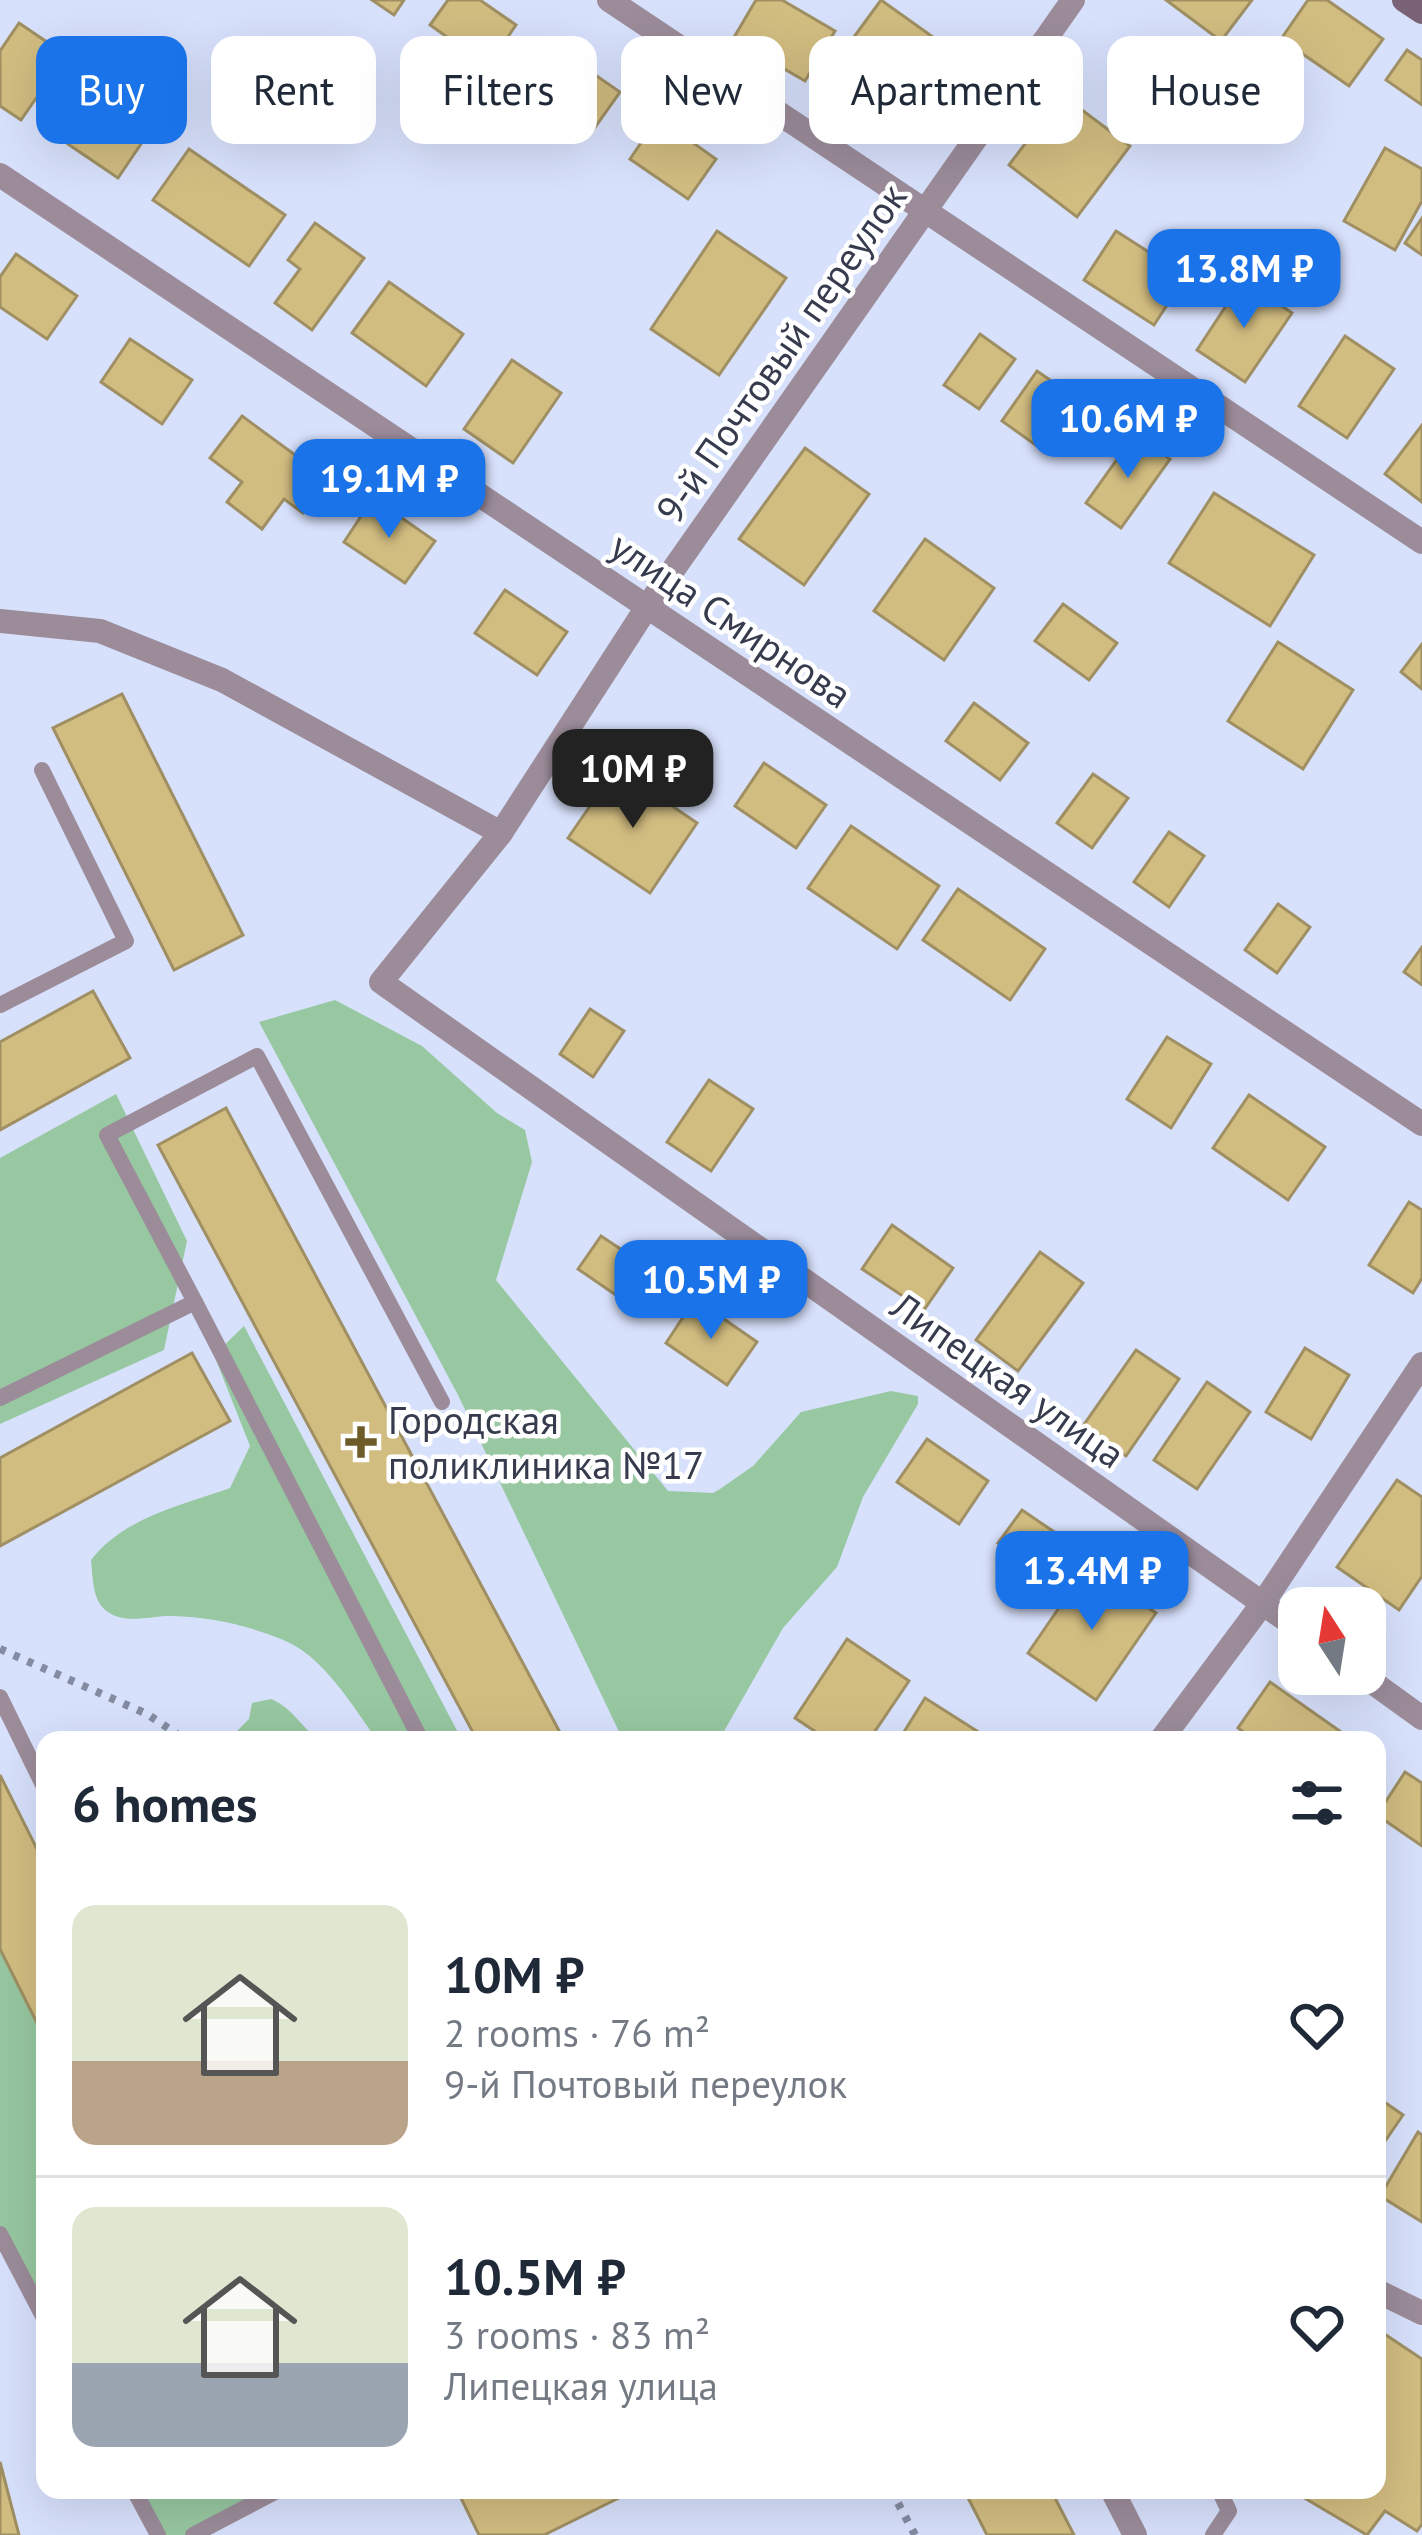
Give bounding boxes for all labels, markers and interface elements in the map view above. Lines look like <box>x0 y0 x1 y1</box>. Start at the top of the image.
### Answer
chip: Buy <box>36 36 187 144</box>
chip: Rent <box>211 36 376 144</box>
chip: Filters <box>400 36 597 144</box>
chip: New <box>621 36 785 144</box>
chip: Apartment <box>809 36 1083 144</box>
chip: House <box>1107 36 1304 144</box>
street label: 9-й Почтовый переулок <box>644 173 917 532</box>
pin: 13.8M ₽ <box>1133 229 1355 331</box>
text: 13.8M ₽ <box>1174 242 1314 293</box>
pin: 10.6M ₽ <box>1017 379 1239 481</box>
text: 10.6M ₽ <box>1058 392 1198 443</box>
pin: 19.1M ₽ <box>278 439 500 541</box>
text: 19.1M ₽ <box>319 452 459 503</box>
street label: улица Смирнова <box>601 520 862 719</box>
pin: 10M ₽ <box>549 729 717 831</box>
text: 10M ₽ <box>579 742 687 793</box>
pin: 10.5M ₽ <box>600 1240 822 1342</box>
text: 10.5M ₽ <box>641 1253 781 1304</box>
street label: Липецкая улица <box>881 1280 1135 1479</box>
place label: Городская поликлиника №17 <box>388 1394 704 1490</box>
marker: Городская поликлиника №17 <box>345 1426 377 1458</box>
pin: 13.4M ₽ <box>981 1531 1203 1633</box>
text: 13.4M ₽ <box>1022 1544 1162 1595</box>
north arrow <box>1278 1587 1386 1695</box>
map controls <box>1278 1587 1386 1695</box>
text: 6 homes <box>72 1770 258 1836</box>
icon: filters <box>1284 1770 1350 1836</box>
text: 10M ₽ <box>444 1941 584 2007</box>
icon: home <box>168 1953 312 2097</box>
icon: heart <box>1284 1992 1350 2058</box>
text: 2 rooms · 76 m² <box>444 2007 710 2058</box>
text: 9-й Почтовый переулок <box>444 2058 847 2109</box>
text: 10.5M ₽ <box>444 2243 626 2309</box>
icon: home <box>168 2255 312 2399</box>
icon: heart <box>1284 2294 1350 2360</box>
text: 3 rooms · 83 m² <box>444 2309 710 2360</box>
text: Липецкая улица <box>444 2360 718 2411</box>

